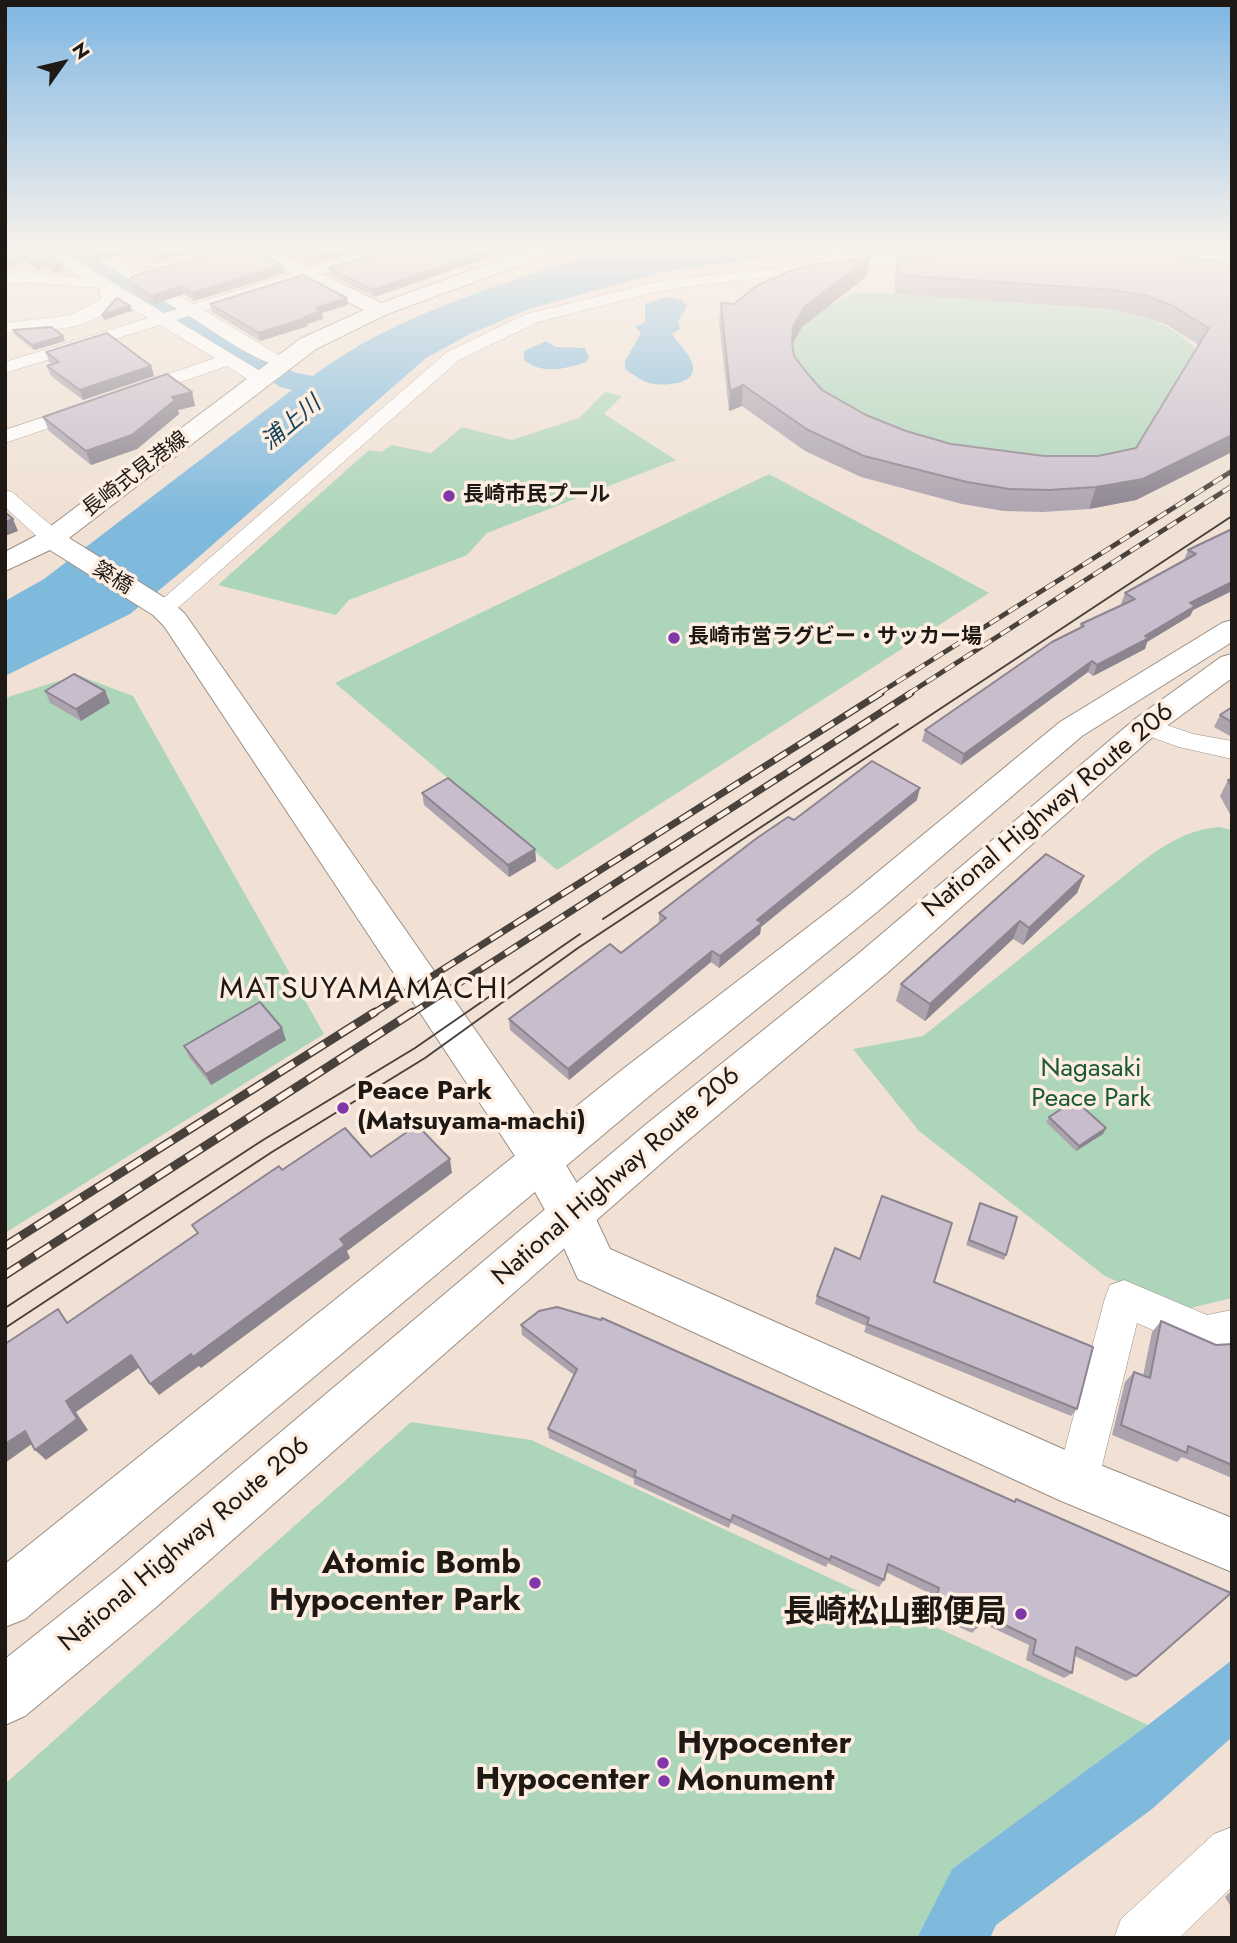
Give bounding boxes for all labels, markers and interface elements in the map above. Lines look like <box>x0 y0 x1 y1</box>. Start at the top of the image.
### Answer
north arrow <box>28 28 98 98</box>
text: N <box>65 37 96 65</box>
water label: 浦上川 <box>257 391 327 457</box>
street label: 長崎式見港線 <box>78 427 194 523</box>
place label: 長崎市民プール <box>463 483 610 509</box>
marker: 長崎市民プール <box>441 488 457 504</box>
street label: 簗橋 <box>88 557 136 601</box>
place label: 長崎市営ラグビー・サッカー場 <box>688 625 982 651</box>
marker: 長崎市営ラグビー・サッカー場 <box>666 630 682 646</box>
street label: National Highway Route 206 <box>917 697 1181 925</box>
district label: MATSUYAMAMACHI <box>221 973 507 1009</box>
park label: Nagasaki Peace Park <box>1031 1054 1151 1116</box>
street label: National Highway Route 206 <box>487 1061 747 1293</box>
place label: Peace Park (Matsuyama-machi) <box>357 1077 586 1138</box>
marker: Peace Park (Matsuyama-machi) <box>335 1100 351 1116</box>
street label: National Highway Route 206 <box>53 1431 317 1659</box>
place label: Atomic Bomb Hypocenter Park <box>269 1546 521 1621</box>
marker: Atomic Bomb Hypocenter Park <box>527 1575 543 1591</box>
place label: 長崎松山郵便局 <box>783 1595 1007 1633</box>
marker: 長崎松山郵便局 <box>1013 1606 1029 1622</box>
place label: Hypocenter Monument <box>677 1726 852 1801</box>
marker: Hypocenter Monument <box>655 1755 671 1771</box>
place label: Hypocenter <box>475 1762 650 1800</box>
marker: Hypocenter <box>656 1773 672 1789</box>

